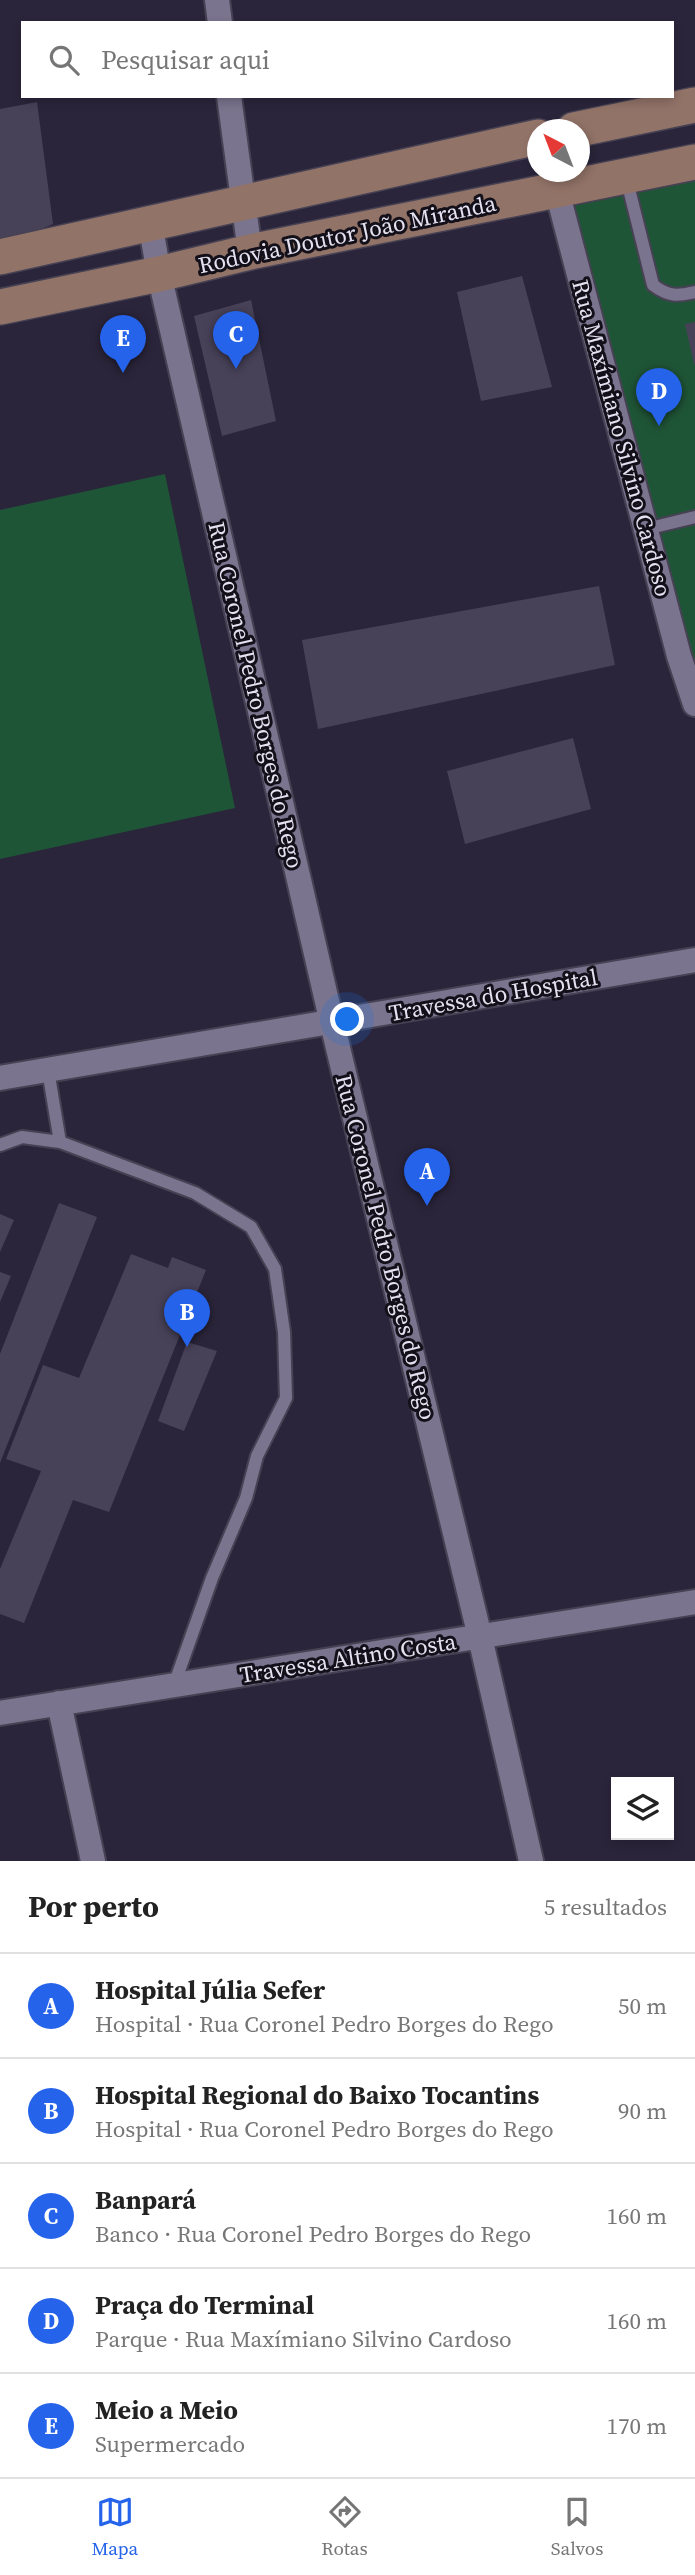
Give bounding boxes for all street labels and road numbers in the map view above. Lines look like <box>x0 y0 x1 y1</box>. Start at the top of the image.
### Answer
street label: Rodovia Doutor João Miranda <box>195 187 499 281</box>
street label: Rua Maxímiano Silvino Cardoso <box>564 276 680 600</box>
street label: Rua Coronel Pedro Borges do Rego <box>201 519 311 871</box>
street label: Travessa do Hospital <box>386 961 600 1029</box>
street label: Rua Coronel Pedro Borges do Rego <box>328 1071 444 1423</box>
street label: Travessa Altino Costa <box>238 1625 459 1691</box>

